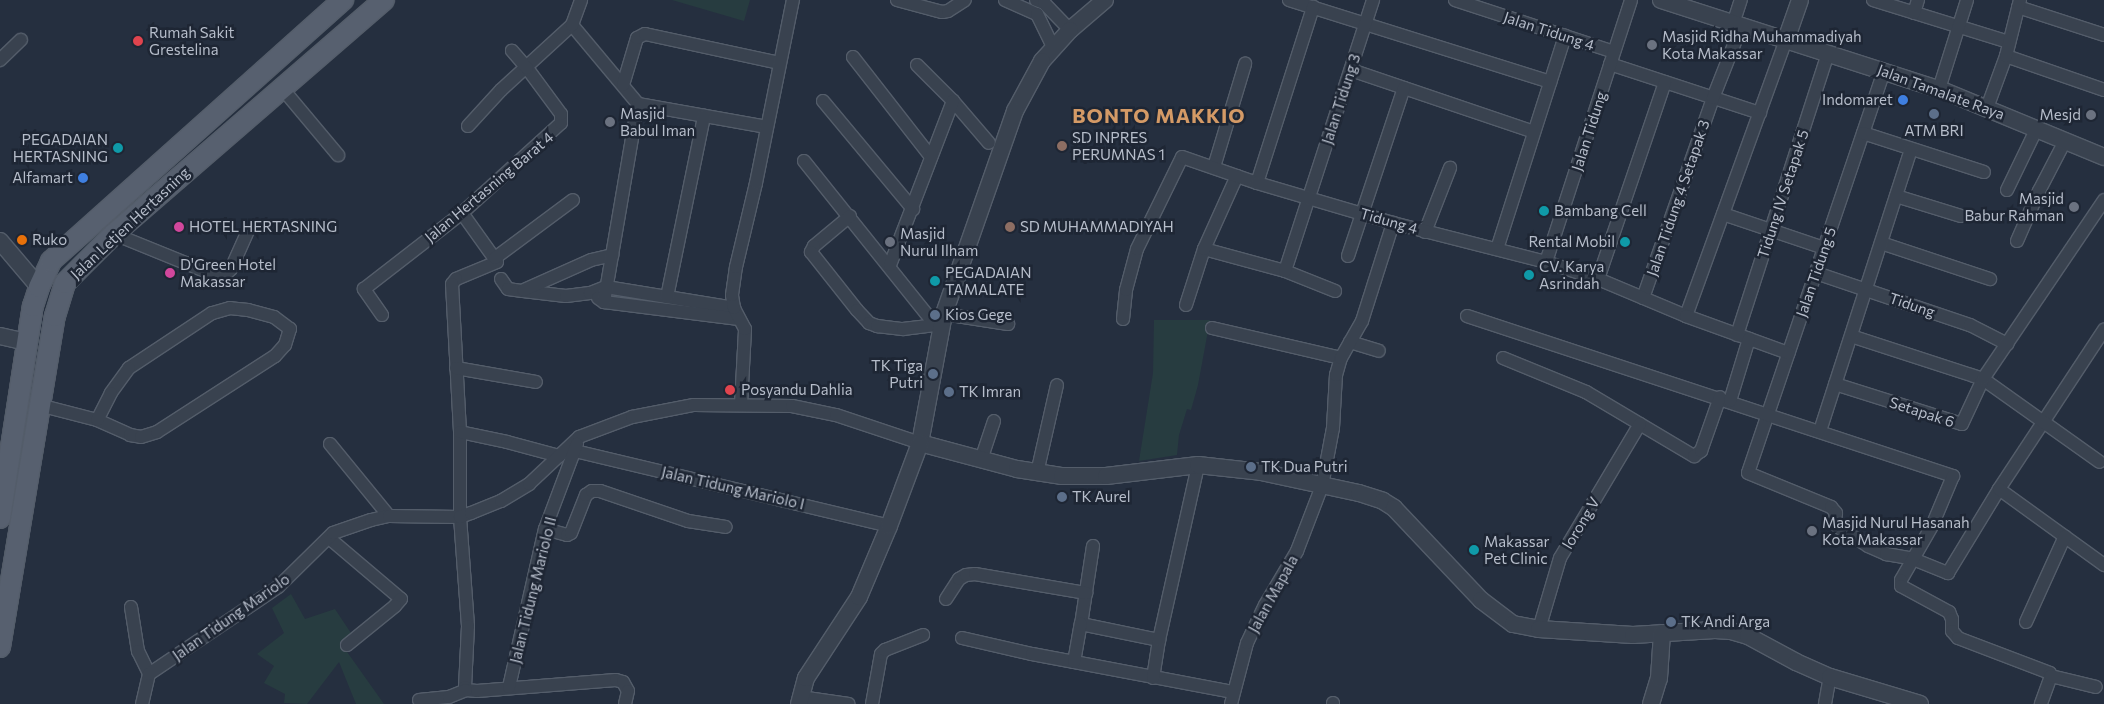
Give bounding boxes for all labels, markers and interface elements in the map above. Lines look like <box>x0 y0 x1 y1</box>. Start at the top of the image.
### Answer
street label: Jalan Tidung 4 <box>1501 8 1597 54</box>
place label: Rumah Sakit Grestelina <box>149 23 235 58</box>
place label: Masjid Ridha Muhammadiyah Kota Makassar <box>1662 27 1862 62</box>
marker: Rumah Sakit Grestelina <box>131 34 145 48</box>
marker: Masjid Ridha Muhammadiyah Kota Makassar <box>1646 39 1658 51</box>
street label: Jalan Tidung 3 <box>1318 52 1364 146</box>
street label: Jalan Tamalate Raya <box>1875 61 2007 123</box>
street label: Jalan Tidung <box>1568 89 1610 173</box>
place label: Indomaret <box>1822 91 1893 109</box>
marker: Indomaret <box>1897 94 1909 106</box>
district label: BONTO MAKKIO <box>1071 103 1247 127</box>
place label: Masjid Babul Iman <box>620 104 695 139</box>
place label: Mesjd <box>2039 106 2081 124</box>
marker: ATM BRI <box>1928 108 1940 120</box>
marker: Mesjd <box>2085 109 2097 121</box>
marker: Masjid Babul Iman <box>604 116 616 128</box>
street label: Jalan Tidung 4 Setapak 3 <box>1643 117 1713 279</box>
place label: ATM BRI <box>1904 122 1964 140</box>
street label: Tidung IV Setapak 5 <box>1754 127 1812 261</box>
street label: Jalan Hertasning Barat 4 <box>421 128 557 246</box>
place label: SD INPRES PERUMNAS 1 <box>1072 128 1165 163</box>
place label: PEGADAIAN HERTASNING <box>13 130 108 165</box>
marker: SD INPRES PERUMNAS 1 <box>1056 140 1068 152</box>
marker: PEGADAIAN HERTASNING <box>112 142 124 154</box>
street label: Jalan Letjen Hertasning <box>67 163 193 283</box>
place label: Alfamart <box>12 169 73 187</box>
marker: Alfamart <box>77 172 89 184</box>
place label: Masjid Babur Rahman <box>1964 189 2064 224</box>
marker: Masjid Babur Rahman <box>2068 201 2080 213</box>
place label: Bambang Cell <box>1554 202 1647 220</box>
street label: Tidung 4 <box>1358 204 1420 238</box>
marker: Bambang Cell <box>1538 205 1550 217</box>
place label: HOTEL HERTASNING <box>189 218 337 236</box>
place label: SD MUHAMMADIYAH <box>1020 218 1174 236</box>
marker: HOTEL HERTASNING <box>173 221 185 233</box>
marker: SD MUHAMMADIYAH <box>1004 221 1016 233</box>
place label: Masjid Nurul Ilham <box>900 224 978 259</box>
street label: Jalan Tidung 5 <box>1792 225 1840 319</box>
place label: Ruko <box>32 231 67 249</box>
place label: Rental Mobil <box>1528 233 1615 251</box>
marker: Ruko <box>16 234 28 246</box>
marker: Masjid Nurul Ilham <box>884 236 896 248</box>
marker: Rental Mobil <box>1619 236 1631 248</box>
place label: D'Green Hotel Makassar <box>180 255 276 290</box>
place label: CV. Karya Asrindah <box>1539 257 1604 292</box>
place label: PEGADAIAN TAMALATE <box>945 263 1031 298</box>
marker: D'Green Hotel Makassar <box>164 267 176 279</box>
marker: CV. Karya Asrindah <box>1523 269 1535 281</box>
marker: PEGADAIAN TAMALATE <box>929 275 941 287</box>
street label: Tidung <box>1887 289 1937 321</box>
place label: Kios Gege <box>945 306 1012 324</box>
marker: Kios Gege <box>929 309 941 321</box>
place label: TK Tiga Putri <box>871 356 923 391</box>
marker: TK Tiga Putri <box>927 368 939 380</box>
place label: Posyandu Dahlia <box>741 381 853 399</box>
marker: Posyandu Dahlia <box>723 383 737 397</box>
place label: TK Imran <box>959 383 1021 401</box>
marker: TK Imran <box>943 386 955 398</box>
street label: Setapak 6 <box>1887 393 1957 431</box>
place label: TK Dua Putri <box>1261 458 1347 476</box>
marker: TK Dua Putri <box>1245 461 1257 473</box>
street label: Jalan Tidung Mariolo I <box>660 463 806 513</box>
place label: TK Aurel <box>1072 488 1131 506</box>
marker: TK Aurel <box>1056 491 1068 503</box>
street label: lorong V <box>1559 494 1603 552</box>
place label: Masjid Nurul Hasanah Kota Makassar <box>1822 513 1970 548</box>
street label: Jalan Tidung Mariolo II <box>506 515 560 665</box>
marker: Masjid Nurul Hasanah Kota Makassar <box>1806 525 1818 537</box>
place label: Makassar Pet Clinic <box>1484 532 1549 567</box>
marker: Makassar Pet Clinic <box>1468 544 1480 556</box>
street label: Jalan Mapala <box>1244 552 1302 636</box>
street label: Jalan Tidung Mariolo <box>169 570 293 664</box>
place label: TK Andi Arga <box>1681 613 1770 631</box>
marker: TK Andi Arga <box>1665 616 1677 628</box>

